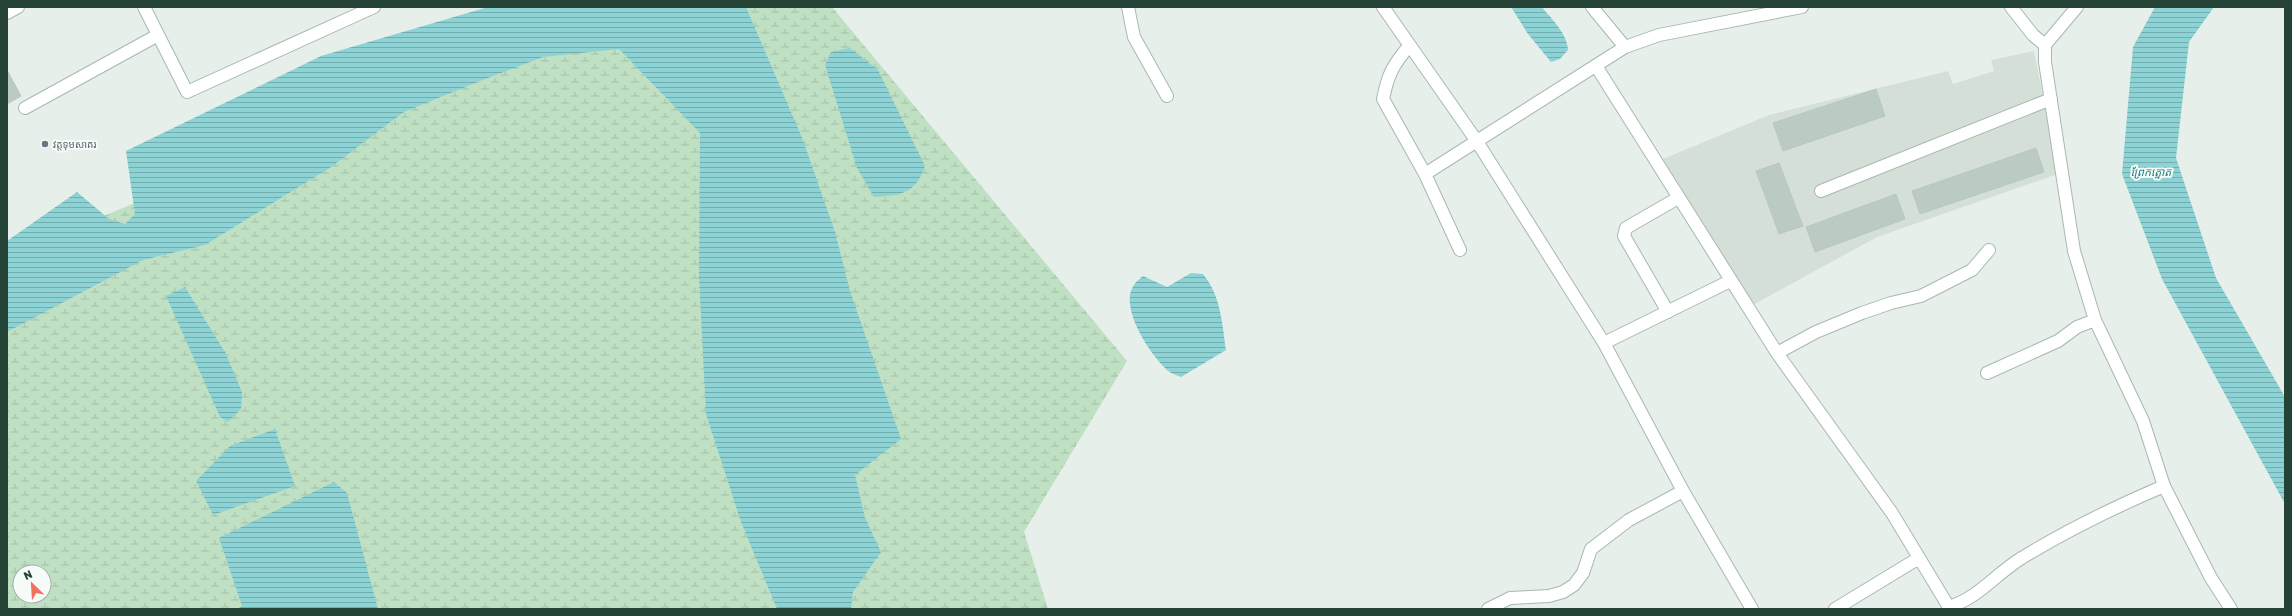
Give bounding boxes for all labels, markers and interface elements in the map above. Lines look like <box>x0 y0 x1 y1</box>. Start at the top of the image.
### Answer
marker: វត្តទុមសាគរ <box>40 139 50 149</box>
place label: វត្តទុមសាគរ <box>53 139 96 151</box>
water label: ព្រែកត្នោត <box>2131 166 2172 179</box>
north arrow <box>12 564 52 604</box>
text: N <box>22 568 34 583</box>

